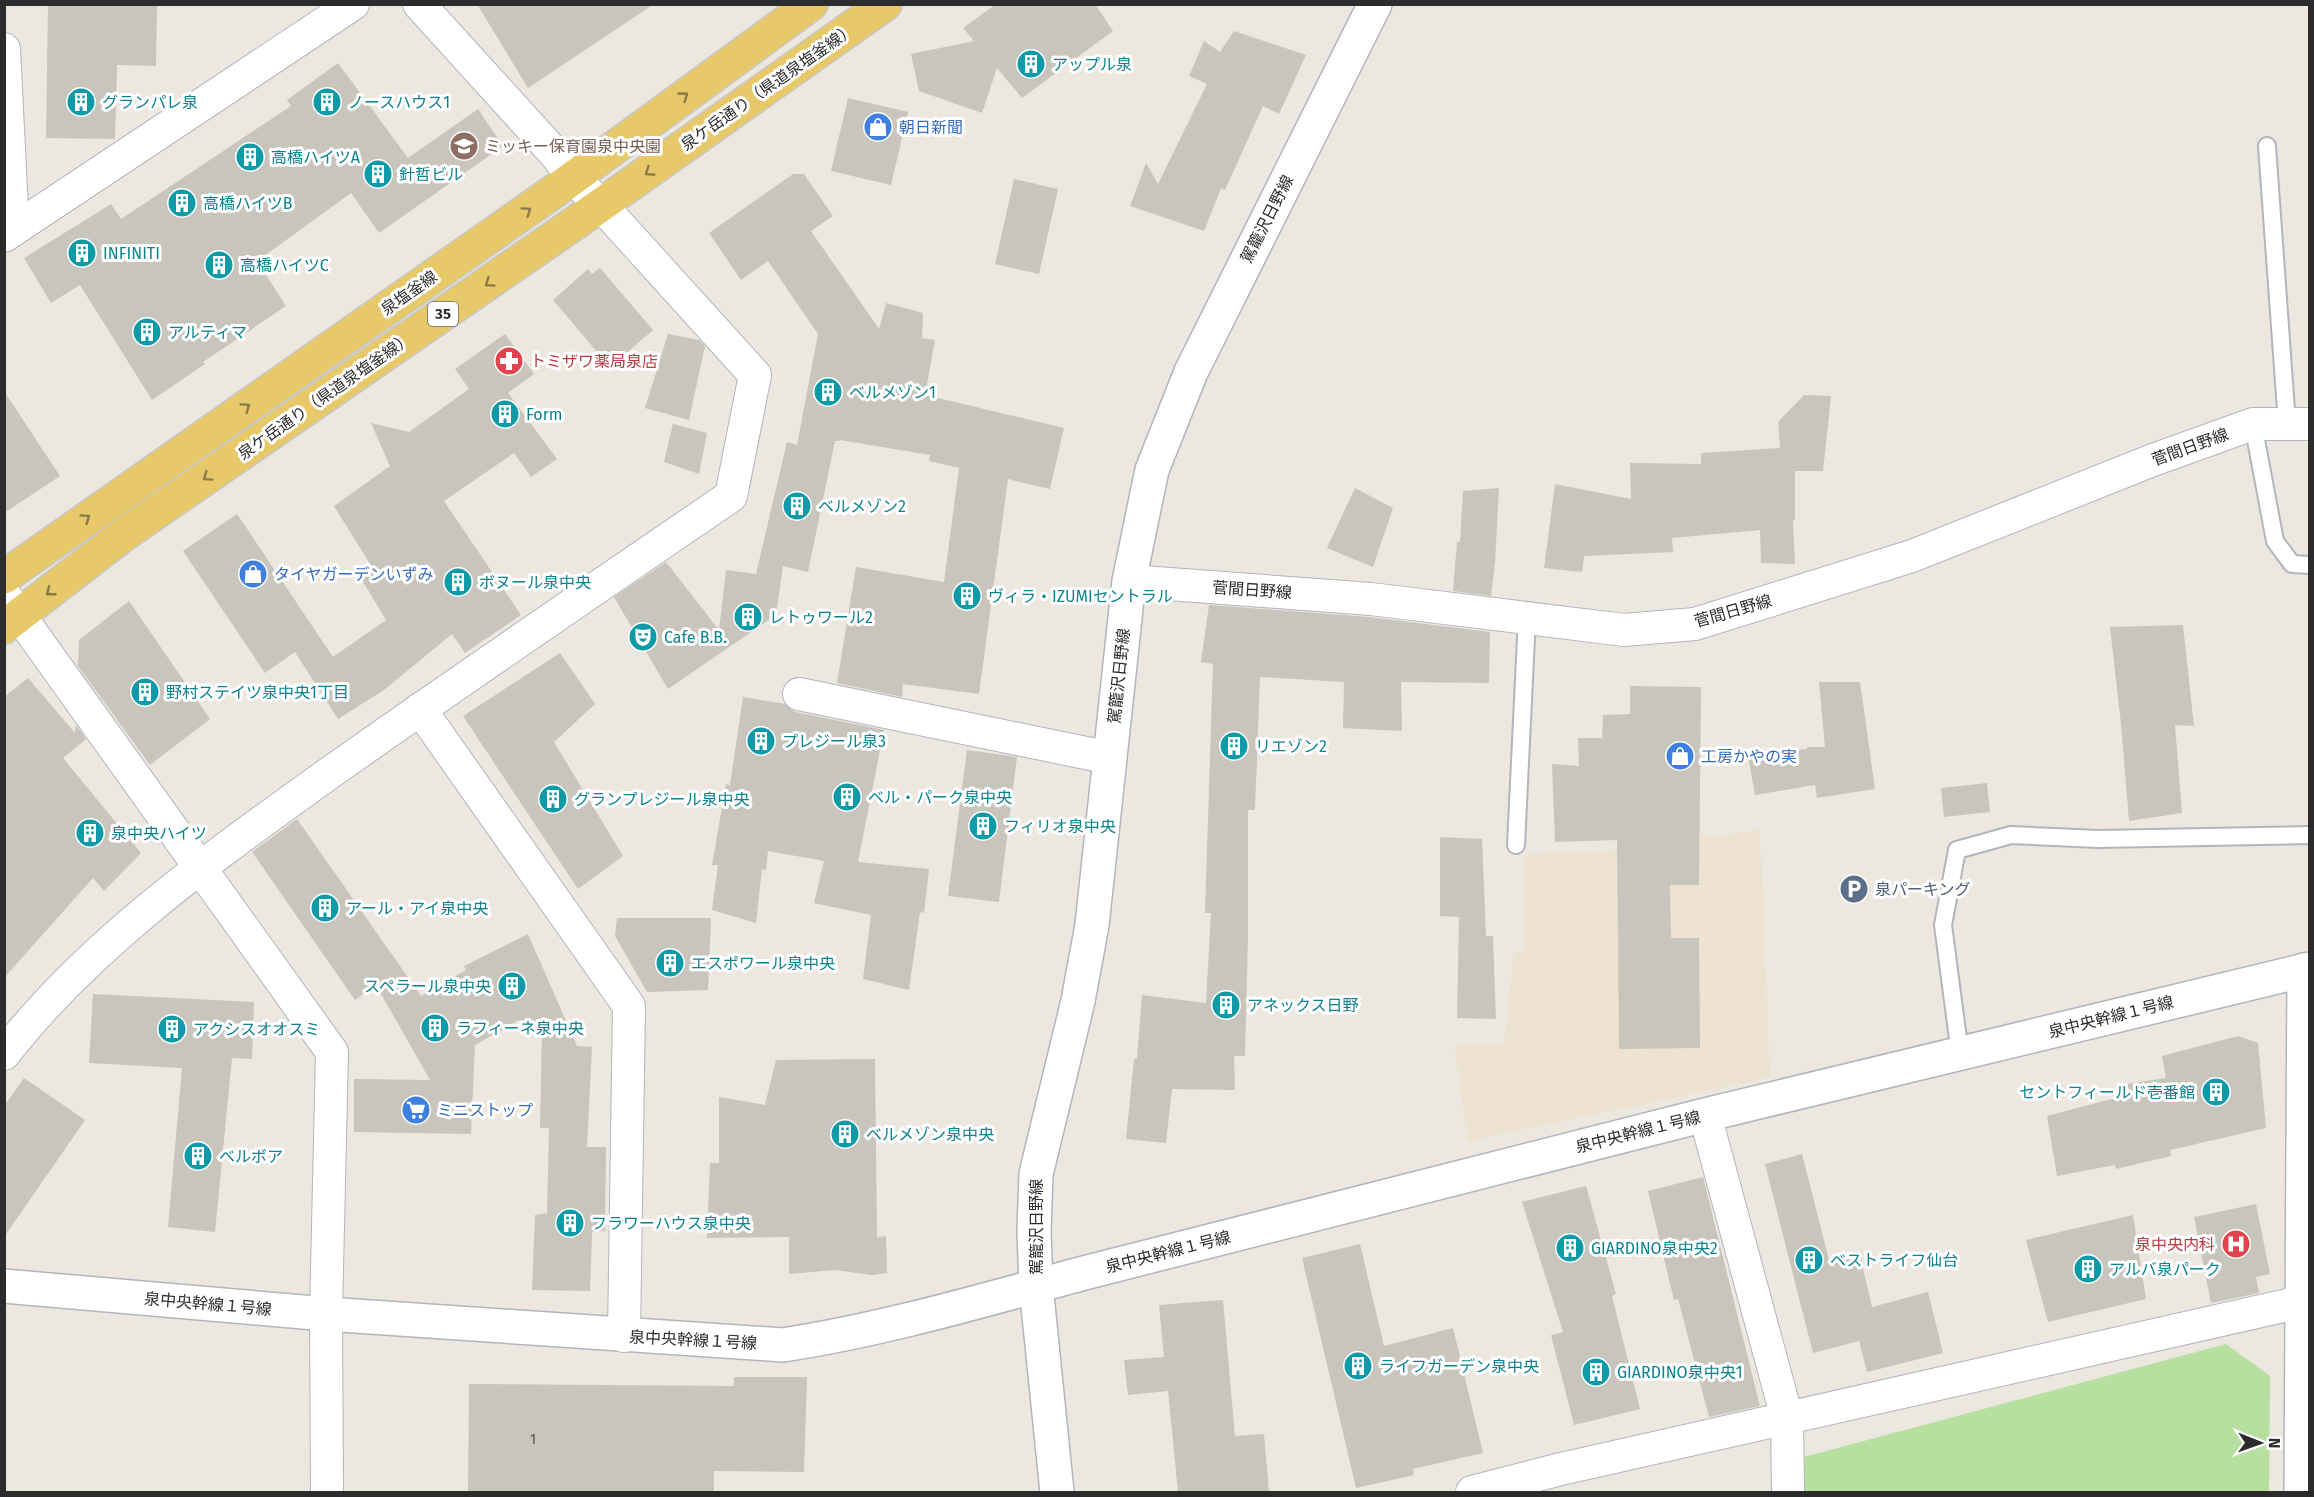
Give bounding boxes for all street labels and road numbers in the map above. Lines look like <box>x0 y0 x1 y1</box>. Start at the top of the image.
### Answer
street label: 泉ケ岳通り（県道泉塩釜線） <box>677 20 859 154</box>
street label: 駕籠沢日野線 <box>1237 172 1297 266</box>
street label: 泉塩釜線 <box>377 267 441 319</box>
road number: 35 <box>428 302 458 326</box>
street label: 泉ケ岳通り（県道泉塩釜線） <box>234 329 416 463</box>
street label: 菅間日野線 <box>2149 424 2231 470</box>
street label: 菅間日野線 <box>1211 578 1293 602</box>
street label: 菅間日野線 <box>1692 591 1774 631</box>
street label: 駕籠沢日野線 <box>1105 627 1133 725</box>
street label: 泉中央幹線１号線 <box>2047 992 2175 1042</box>
street label: 泉中央幹線１号線 <box>1574 1107 1702 1157</box>
street label: 駕籠沢日野線 <box>1027 1179 1046 1275</box>
street label: 泉中央幹線１号線 <box>1104 1227 1232 1277</box>
street label: 泉中央幹線１号線 <box>143 1289 273 1319</box>
street label: 泉中央幹線１号線 <box>629 1327 757 1353</box>

